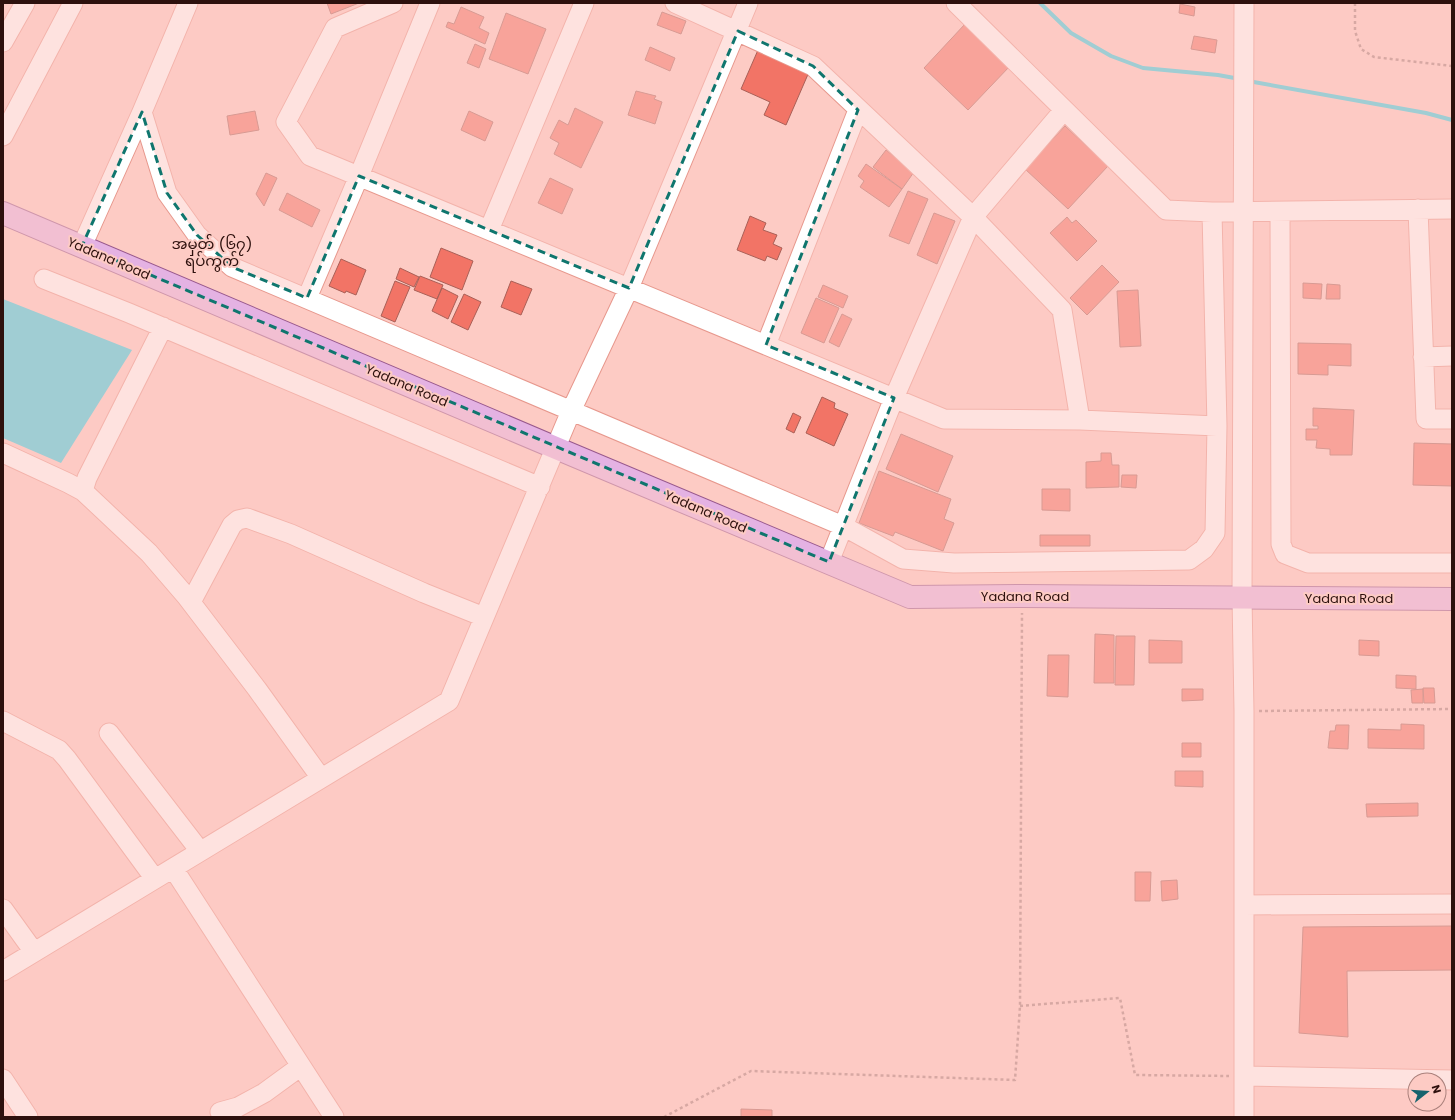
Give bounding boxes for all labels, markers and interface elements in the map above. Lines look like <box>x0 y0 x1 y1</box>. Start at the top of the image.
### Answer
street label: Yadana Road <box>64 232 153 284</box>
district label: အမှတ် (၆၇) ရပ်ကွက် <box>171 233 253 273</box>
street label: Yadana Road <box>362 359 451 411</box>
street label: Yadana Road <box>661 485 750 537</box>
street label: Yadana Road <box>981 587 1069 606</box>
street label: Yadana Road <box>1305 589 1393 608</box>
north arrow <box>1407 1072 1447 1112</box>
text: N <box>1428 1083 1445 1095</box>

